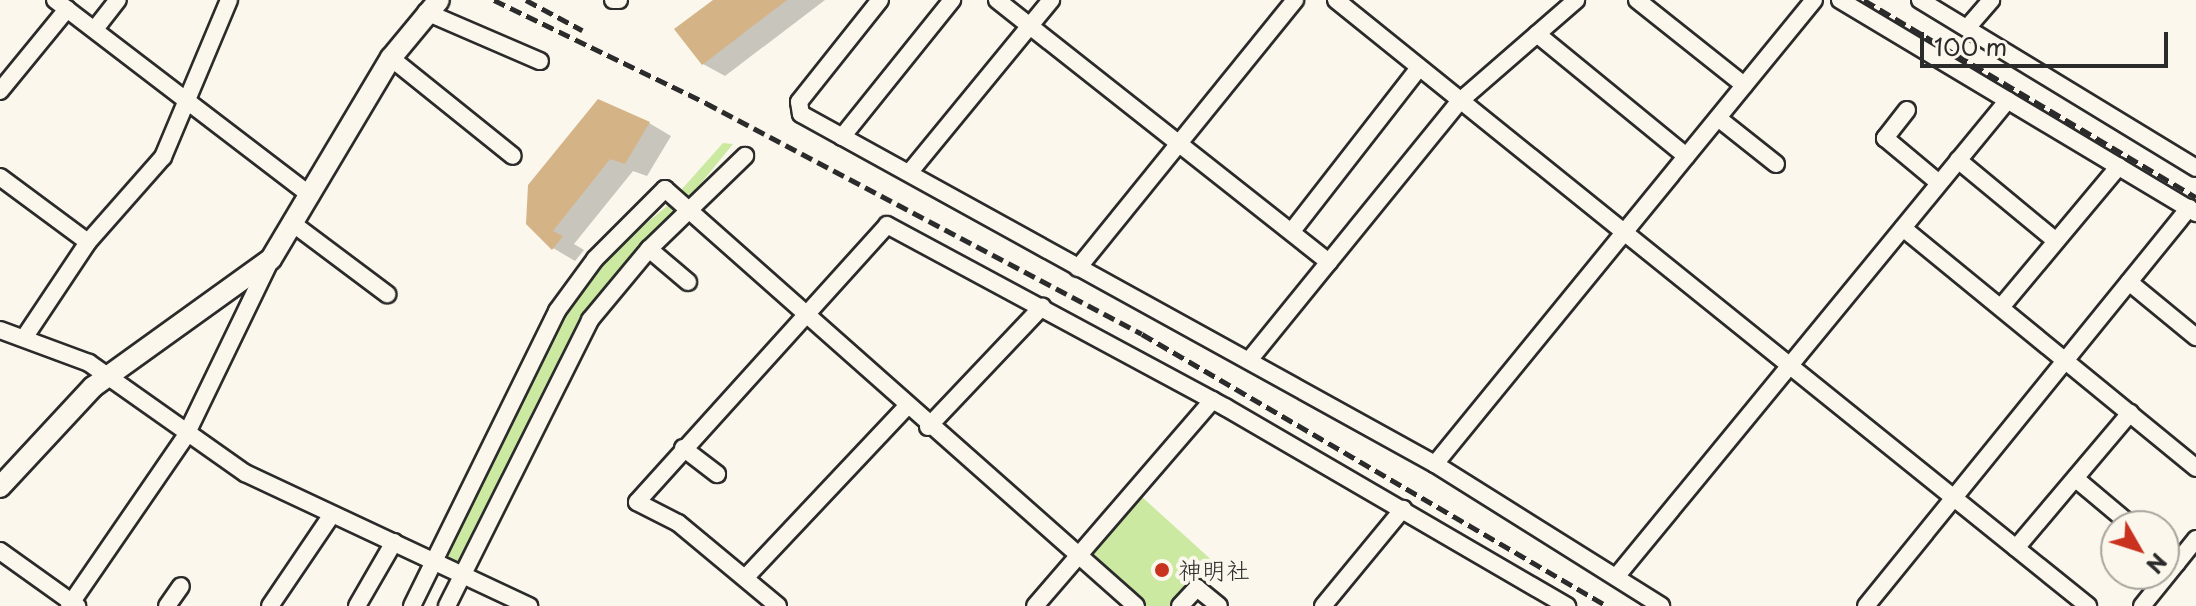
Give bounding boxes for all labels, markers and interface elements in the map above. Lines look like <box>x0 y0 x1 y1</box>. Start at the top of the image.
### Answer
scale bar <box>1924 16 2172 66</box>
text: 100 m <box>1934 28 2007 64</box>
north arrow <box>2100 510 2180 590</box>
text: N <box>2139 547 2176 581</box>
place label: 神明社 <box>1178 556 1250 584</box>
marker: 神明社 <box>1153 561 1171 579</box>

